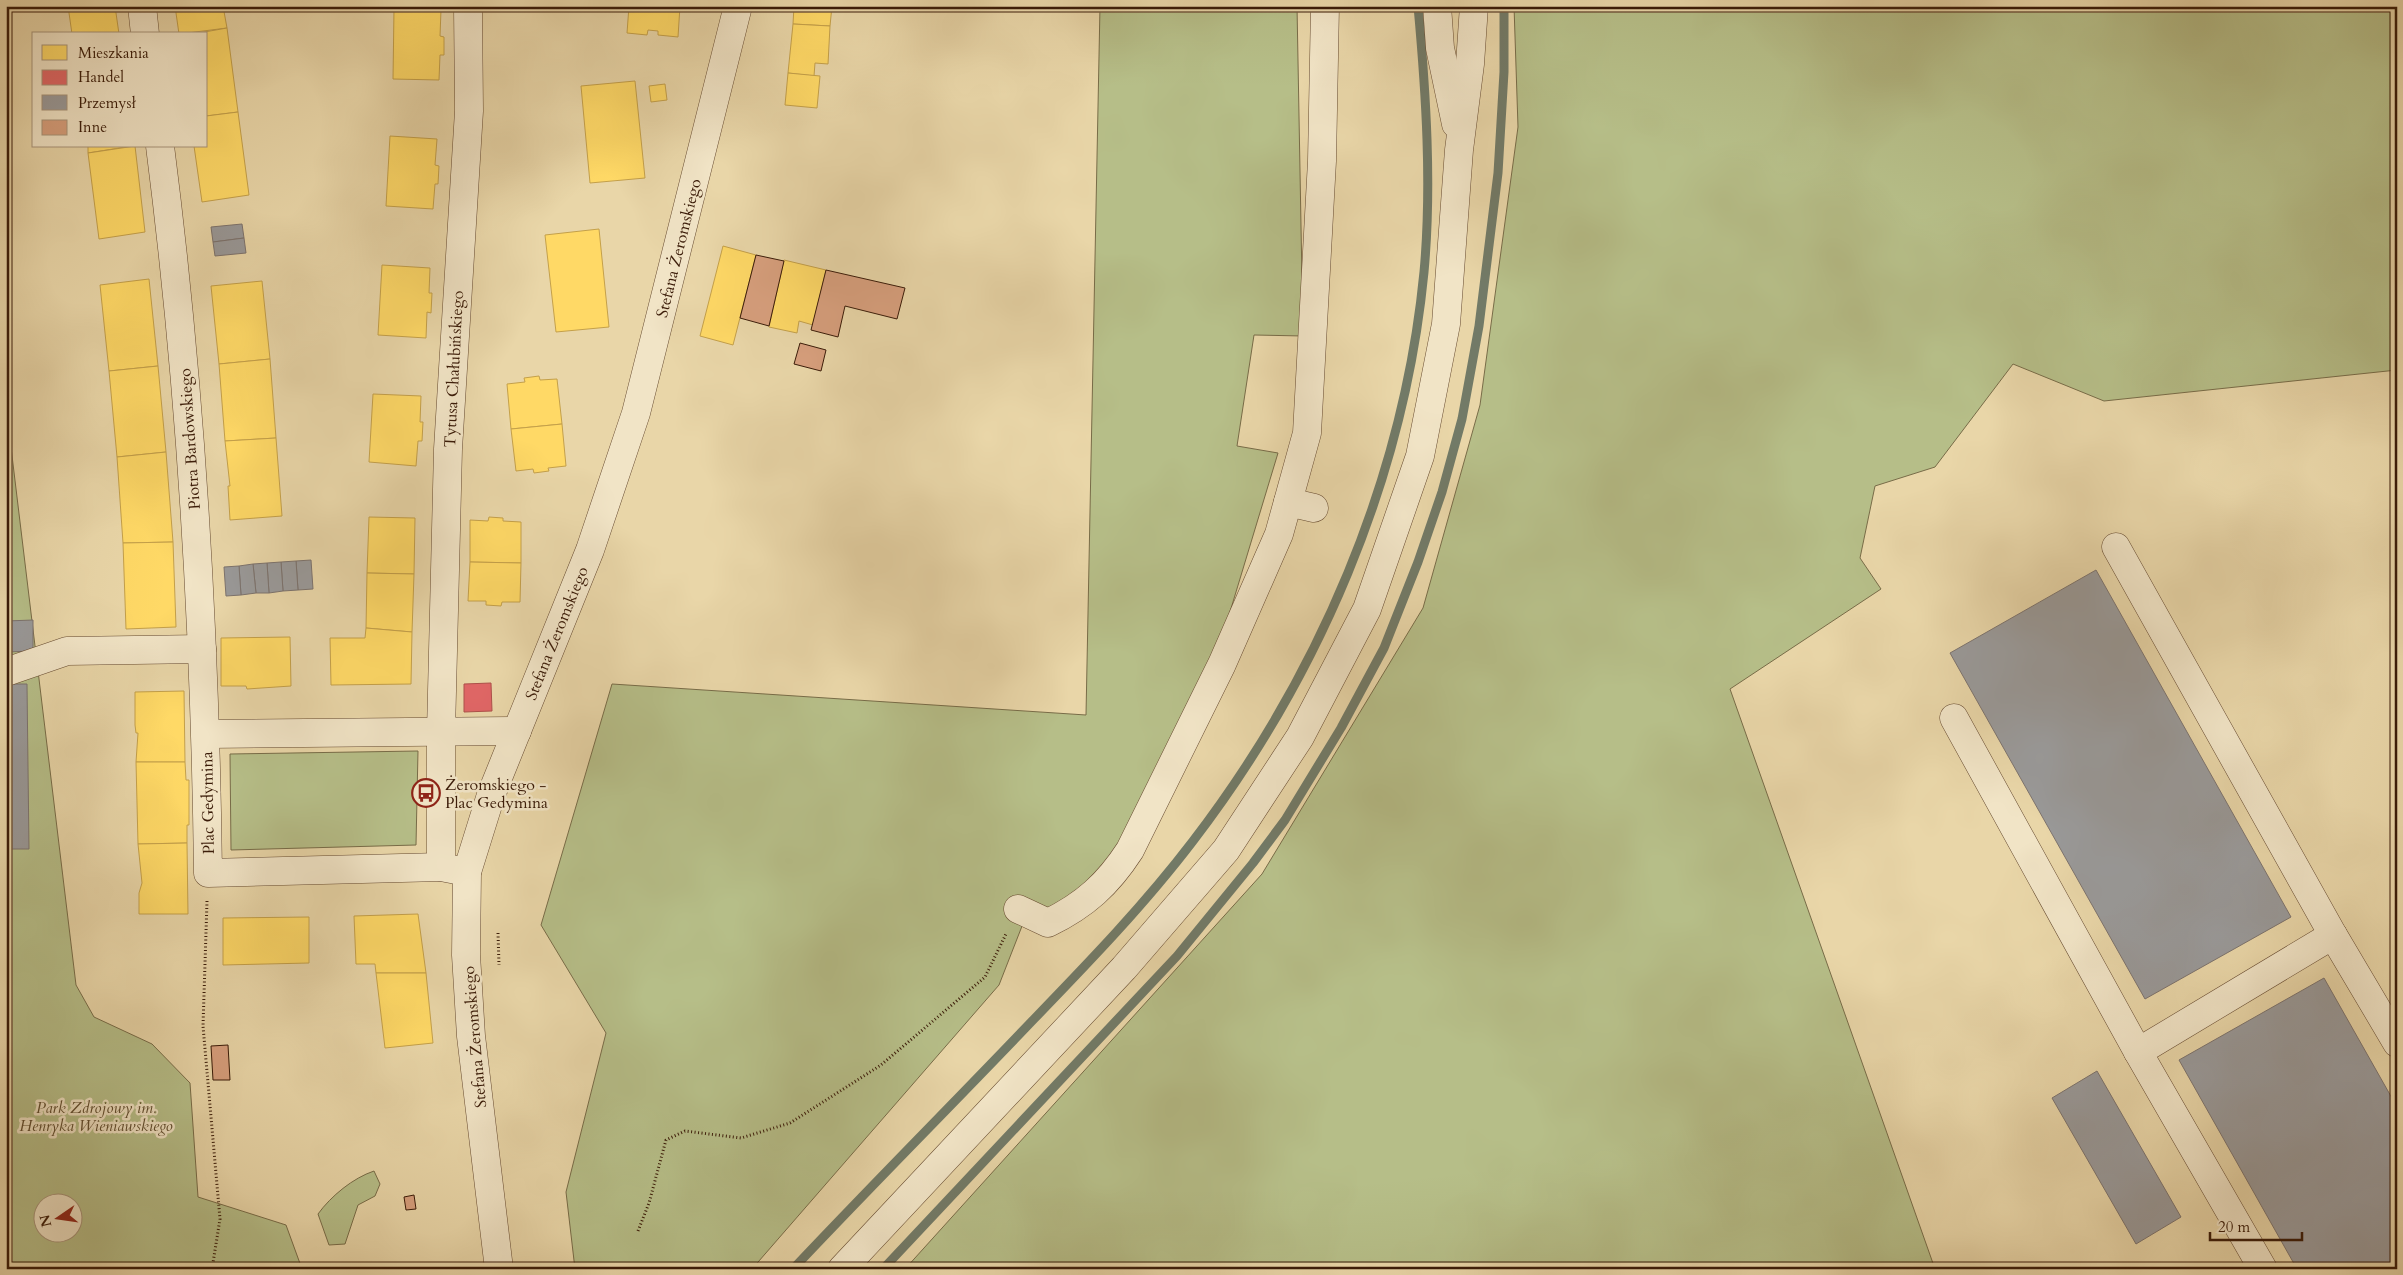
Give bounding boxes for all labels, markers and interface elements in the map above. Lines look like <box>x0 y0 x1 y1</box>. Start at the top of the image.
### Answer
legend <box>32 32 208 148</box>
text: Mieszkania <box>78 43 149 63</box>
text: Handel <box>78 67 124 87</box>
text: Przemysł <box>78 93 136 113</box>
text: Inne <box>78 117 107 137</box>
street label: Stefana Żeromskiego <box>651 176 707 320</box>
street label: Tytusa Chałubińskiego <box>439 290 469 448</box>
street label: Piotra Bardowskiego <box>174 367 206 510</box>
street label: Stefana Żeromskiego <box>520 563 594 704</box>
street label: Plac Gedymina <box>196 751 220 855</box>
place label: Żeromskiego - Plac Gedymina <box>445 774 548 814</box>
bus stop icon: Żeromskiego - Plac Gedymina <box>411 778 441 808</box>
street label: Stefana Żeromskiego <box>458 965 492 1109</box>
park label: Park Zdrojowy im. Henryka Wieniawskiego <box>19 1097 173 1137</box>
north arrow <box>32 1192 82 1242</box>
scale bar <box>2210 1210 2303 1242</box>
text: N <box>35 1213 56 1229</box>
text: 20 m <box>2218 1217 2250 1237</box>

